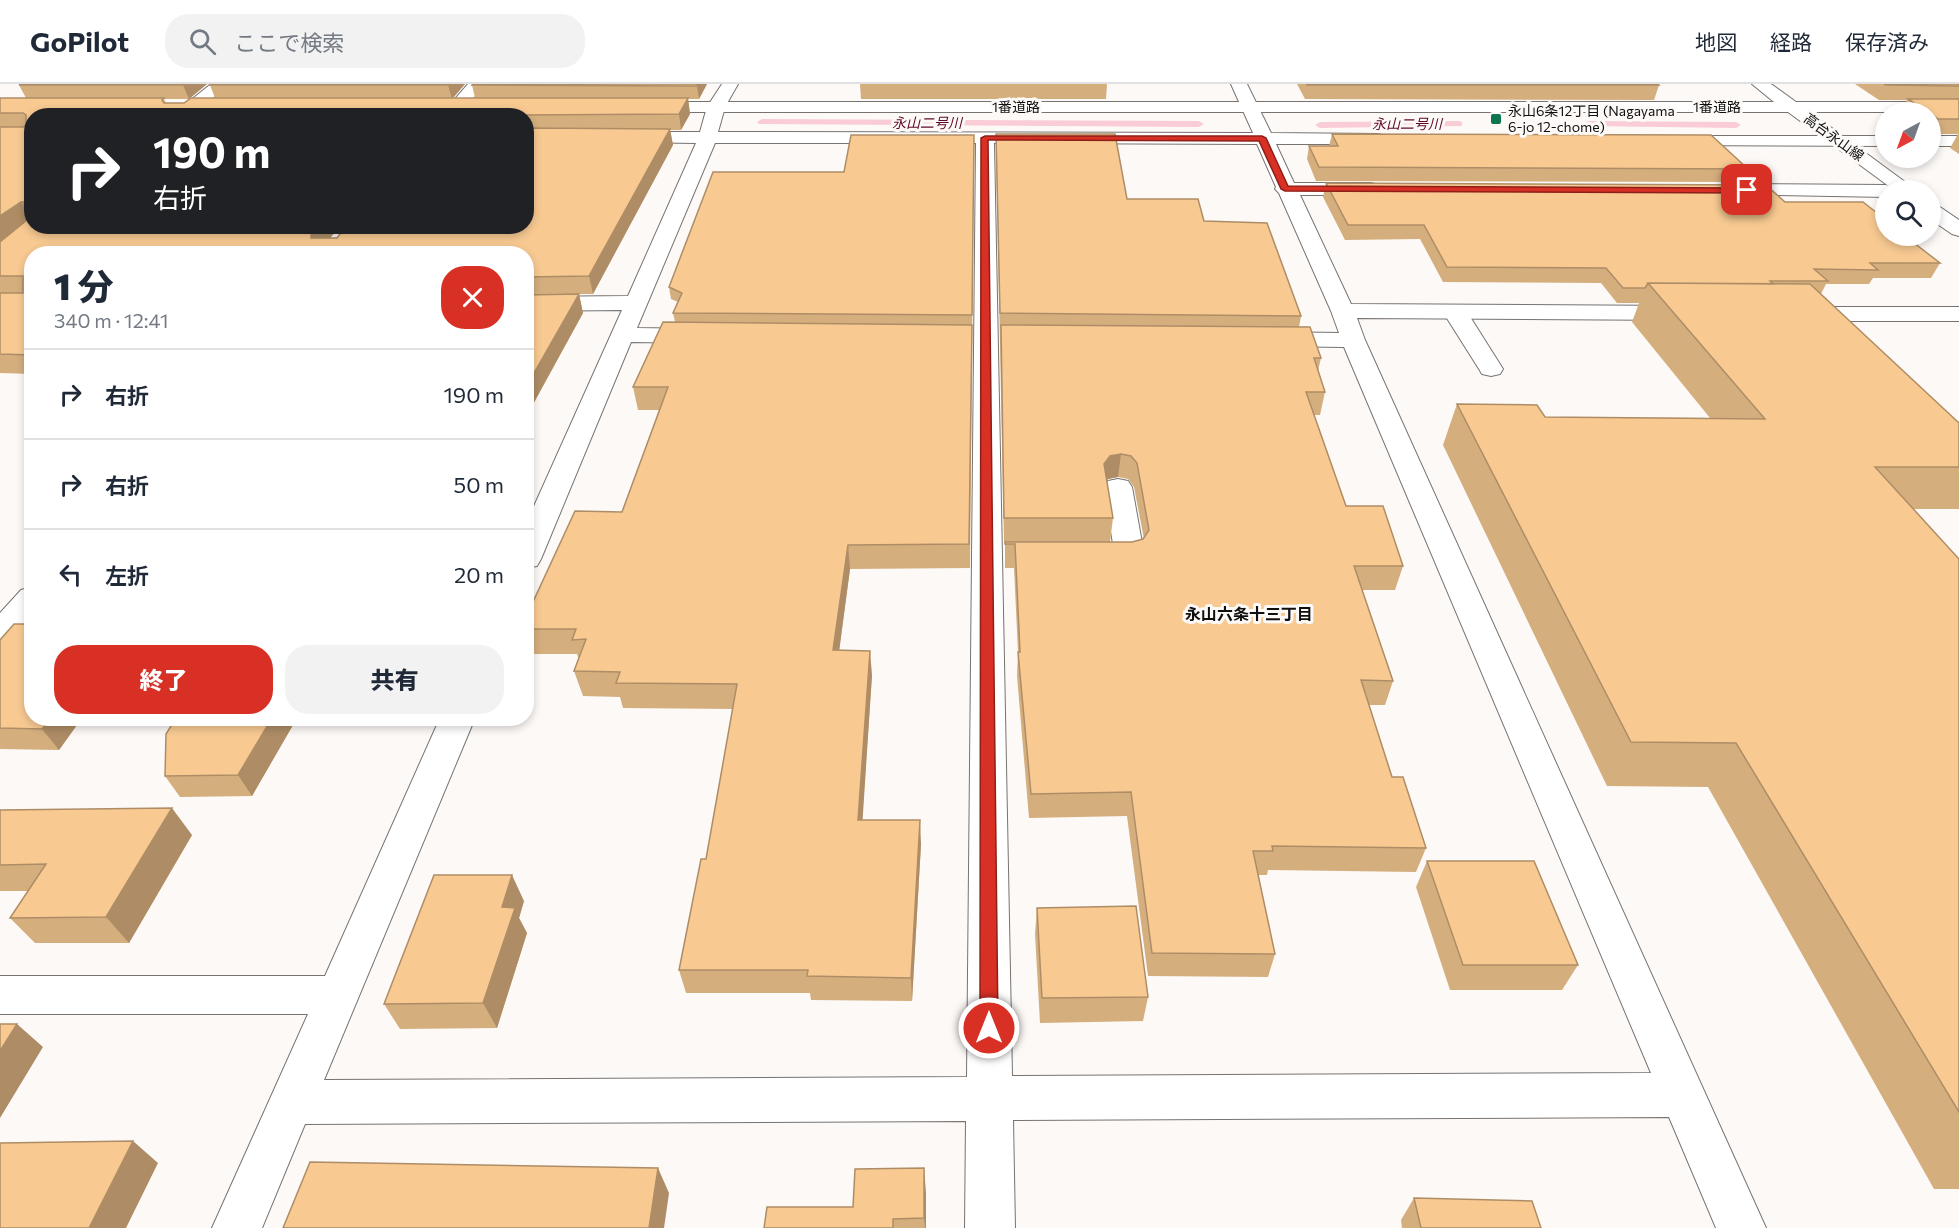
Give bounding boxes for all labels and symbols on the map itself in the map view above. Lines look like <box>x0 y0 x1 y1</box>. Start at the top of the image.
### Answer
street label: 1番道路 <box>992 98 1040 115</box>
street label: 1番道路 <box>1693 98 1741 115</box>
place label: 永山6条12丁目 (Nagayama 6-jo 12-chome) <box>1508 102 1675 135</box>
north arrow <box>1875 102 1941 168</box>
street label: 高台永山線 <box>1801 109 1868 164</box>
marker: 永山6条12丁目 (Nagayama 6-jo 12-chome) <box>1489 112 1503 126</box>
water label: 永山二号川 <box>892 114 964 131</box>
water label: 永山二号川 <box>1372 115 1444 132</box>
pin <box>1721 164 1772 215</box>
district label: 永山六条十三丁目 <box>1185 604 1313 623</box>
position arrow <box>957 996 1021 1060</box>

